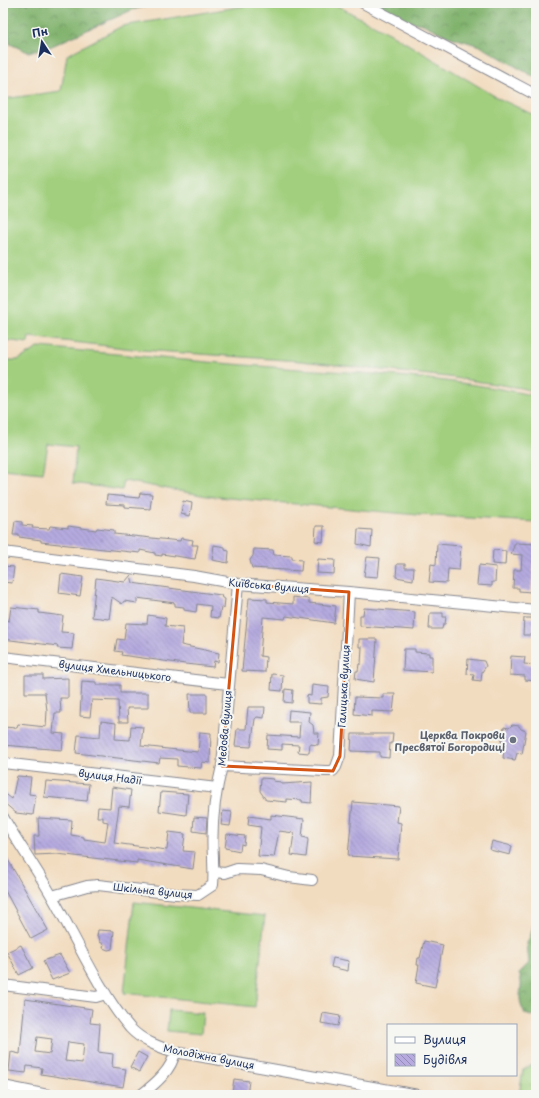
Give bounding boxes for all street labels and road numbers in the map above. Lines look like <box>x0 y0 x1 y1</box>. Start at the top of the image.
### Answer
street label: Київська вулиця <box>228 574 310 596</box>
street label: Галицька вулиця <box>333 644 353 728</box>
street label: вулиця Хмельницького <box>58 656 172 684</box>
street label: Медова вулиця <box>213 690 235 766</box>
street label: вулиця Надії <box>78 765 143 787</box>
street label: Шкільна вулиця <box>112 878 194 902</box>
street label: Молодіжна вулиця <box>162 1040 256 1072</box>

